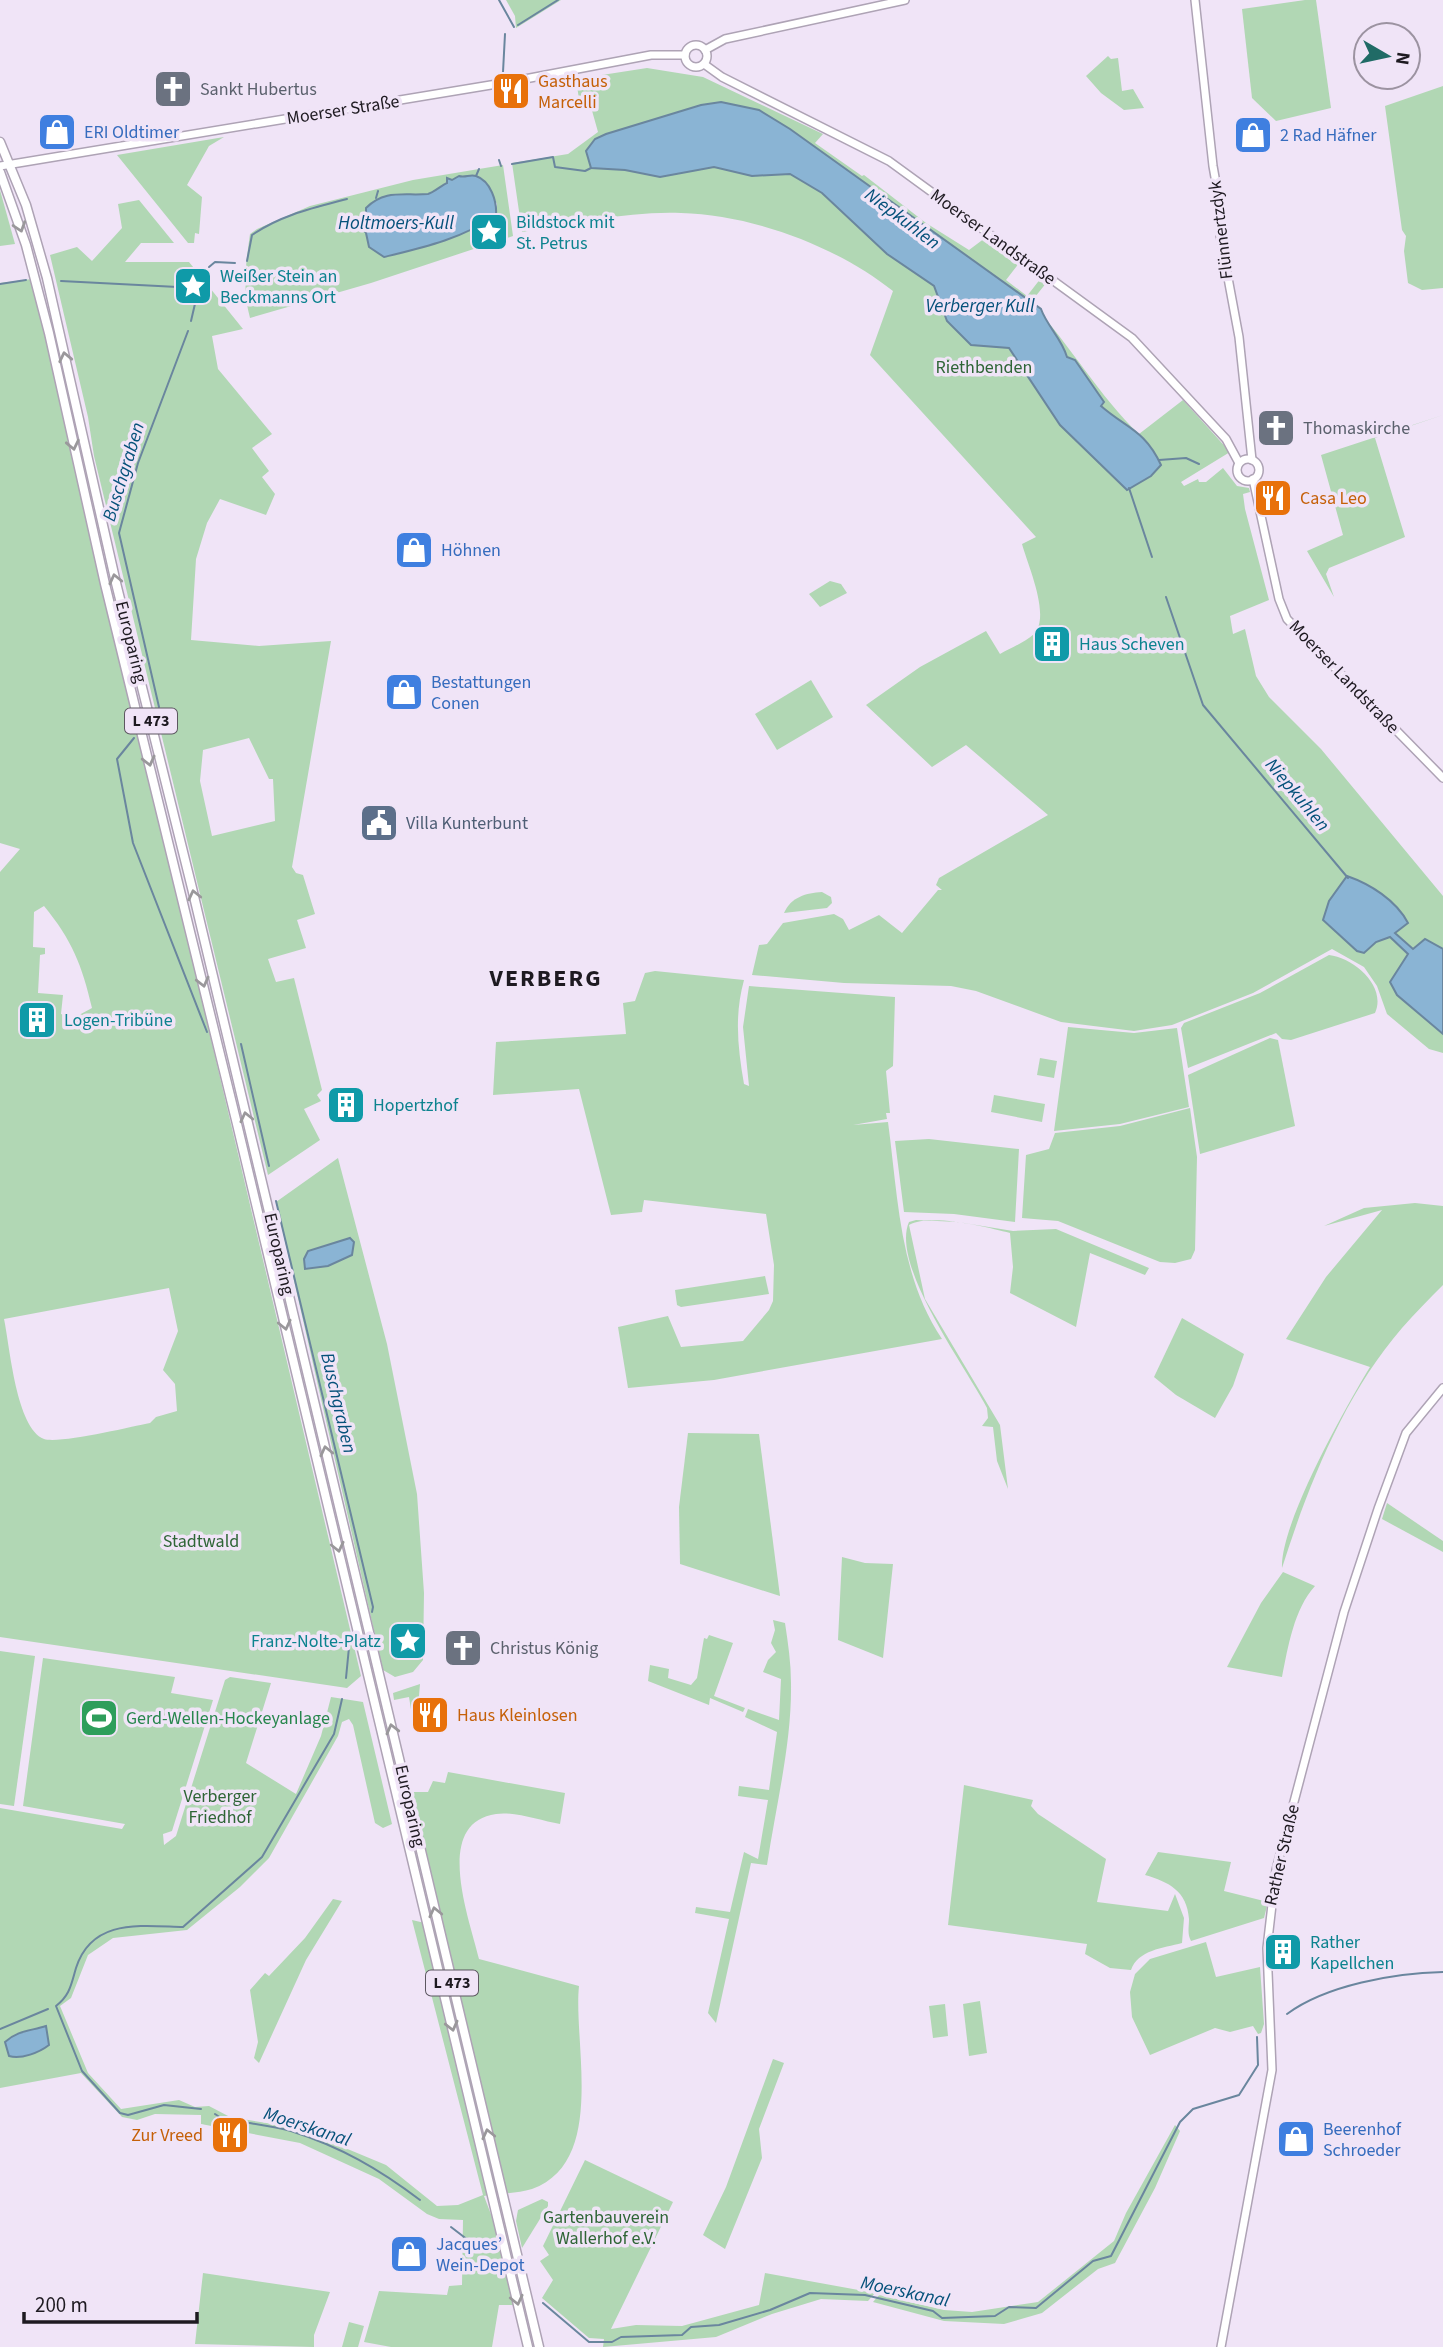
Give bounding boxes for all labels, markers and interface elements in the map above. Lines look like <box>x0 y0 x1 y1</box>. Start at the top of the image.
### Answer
north arrow <box>1352 21 1422 91</box>
text: N <box>1388 50 1417 67</box>
church icon: Sankt Hubertus <box>152 68 194 110</box>
place label: Gasthaus Marcelli <box>538 69 608 115</box>
restaurant icon: Gasthaus Marcelli <box>490 70 532 112</box>
place label: Sankt Hubertus <box>200 77 317 102</box>
street label: Moerser Straße <box>285 89 401 131</box>
shop icon: ERI Oldtimer <box>36 111 78 153</box>
shop icon: 2 Rad Häfner <box>1232 114 1274 156</box>
place label: ERI Oldtimer <box>84 120 180 145</box>
place label: 2 Rad Häfner <box>1280 123 1377 148</box>
street label: Flünnertzdyk <box>1203 179 1239 281</box>
water label: Niepkuhlen <box>859 182 945 256</box>
street label: Moerser Landstraße <box>925 183 1061 291</box>
water label: Holtmoers-Kull <box>338 210 454 237</box>
place label: Bildstock mit St. Petrus <box>516 210 615 256</box>
place icon: Bildstock mit St. Petrus <box>468 211 510 253</box>
one-way arrow <box>12 220 26 232</box>
place label: Weißer Stein an Beckmanns Ort <box>220 264 337 310</box>
place icon: Weißer Stein an Beckmanns Ort <box>172 265 214 307</box>
water label: Verberger Kull <box>925 293 1035 320</box>
one-way arrow <box>59 351 74 363</box>
park label: Riethbenden <box>936 355 1032 380</box>
church icon: Thomaskirche <box>1255 407 1297 449</box>
place label: Thomaskirche <box>1303 416 1410 441</box>
water label: Buschgraben <box>96 419 152 525</box>
one-way arrow <box>65 439 80 451</box>
restaurant icon: Casa Leo <box>1252 477 1294 519</box>
place label: Casa Leo <box>1300 486 1367 511</box>
shop icon: Höhnen <box>393 529 435 571</box>
place label: Höhnen <box>441 538 501 563</box>
one-way arrow <box>109 573 124 585</box>
street label: Europaring <box>109 598 153 686</box>
street label: Moerser Landstraße <box>1283 615 1405 739</box>
building icon: Haus Scheven <box>1031 623 1073 665</box>
place label: Haus Scheven <box>1079 632 1185 657</box>
place label: Bestattungen Conen <box>431 670 531 716</box>
shop icon: Bestattungen Conen <box>383 671 425 713</box>
road number: L 473 <box>125 708 177 734</box>
water label: Niepkuhlen <box>1258 753 1336 837</box>
one-way arrow <box>141 755 155 767</box>
public building icon: Villa Kunterbunt <box>358 802 400 844</box>
place label: Villa Kunterbunt <box>406 811 528 836</box>
one-way arrow <box>188 889 202 901</box>
district label: VERBERG <box>489 961 602 996</box>
one-way arrow <box>195 976 209 988</box>
building icon: Logen-Tribüne <box>16 999 58 1041</box>
place label: Logen-Tribüne <box>64 1008 173 1033</box>
building icon: Hopertzhof <box>325 1084 367 1126</box>
place label: Hopertzhof <box>373 1093 459 1118</box>
one-way arrow <box>240 1111 254 1123</box>
street label: Europaring <box>257 1211 301 1297</box>
one-way arrow <box>277 1319 291 1331</box>
water label: Buschgraben <box>313 1350 363 1456</box>
one-way arrow <box>319 1445 334 1457</box>
park label: Stadtwald <box>163 1529 239 1554</box>
one-way arrow <box>330 1541 344 1553</box>
place icon: Franz-Nolte-Platz <box>387 1620 429 1662</box>
church icon: Christus König <box>442 1627 484 1669</box>
place label: Franz-Nolte-Platz <box>251 1629 381 1654</box>
place label: Christus König <box>490 1636 598 1661</box>
restaurant icon: Haus Kleinlosen <box>409 1694 451 1736</box>
sports icon: Gerd-Wellen-Hockeyanlage <box>78 1697 120 1739</box>
place label: Haus Kleinlosen <box>457 1703 578 1728</box>
place label: Gerd-Wellen-Hockeyanlage <box>126 1706 330 1731</box>
one-way arrow <box>385 1723 400 1735</box>
street label: Europaring <box>388 1763 432 1849</box>
park label: Verberger Friedhof <box>183 1784 257 1830</box>
street label: Rather Straße <box>1258 1802 1306 1908</box>
one-way arrow <box>429 1906 444 1918</box>
place label: Rather Kapellchen <box>1310 1930 1394 1976</box>
building icon: Rather Kapellchen <box>1262 1931 1304 1973</box>
road number: L 473 <box>426 1970 478 1996</box>
one-way arrow <box>444 2020 458 2032</box>
water label: Moerskanal <box>260 2100 354 2154</box>
restaurant icon: Zur Vreed <box>209 2114 251 2156</box>
place label: Beerenhof Schroeder <box>1323 2117 1402 2163</box>
shop icon: Beerenhof Schroeder <box>1275 2118 1317 2160</box>
place label: Zur Vreed <box>131 2123 203 2148</box>
one-way arrow <box>482 2128 496 2140</box>
park label: Gartenbauverein Wallerhof e.V. <box>543 2205 669 2251</box>
place label: Jacques’ Wein-Depot <box>436 2232 524 2278</box>
shop icon: Jacques’ Wein-Depot <box>388 2233 430 2275</box>
water label: Moerskanal <box>858 2269 952 2315</box>
scale bar <box>24 2280 198 2324</box>
text: 200 m <box>35 2290 88 2320</box>
one-way arrow <box>509 2294 523 2306</box>

